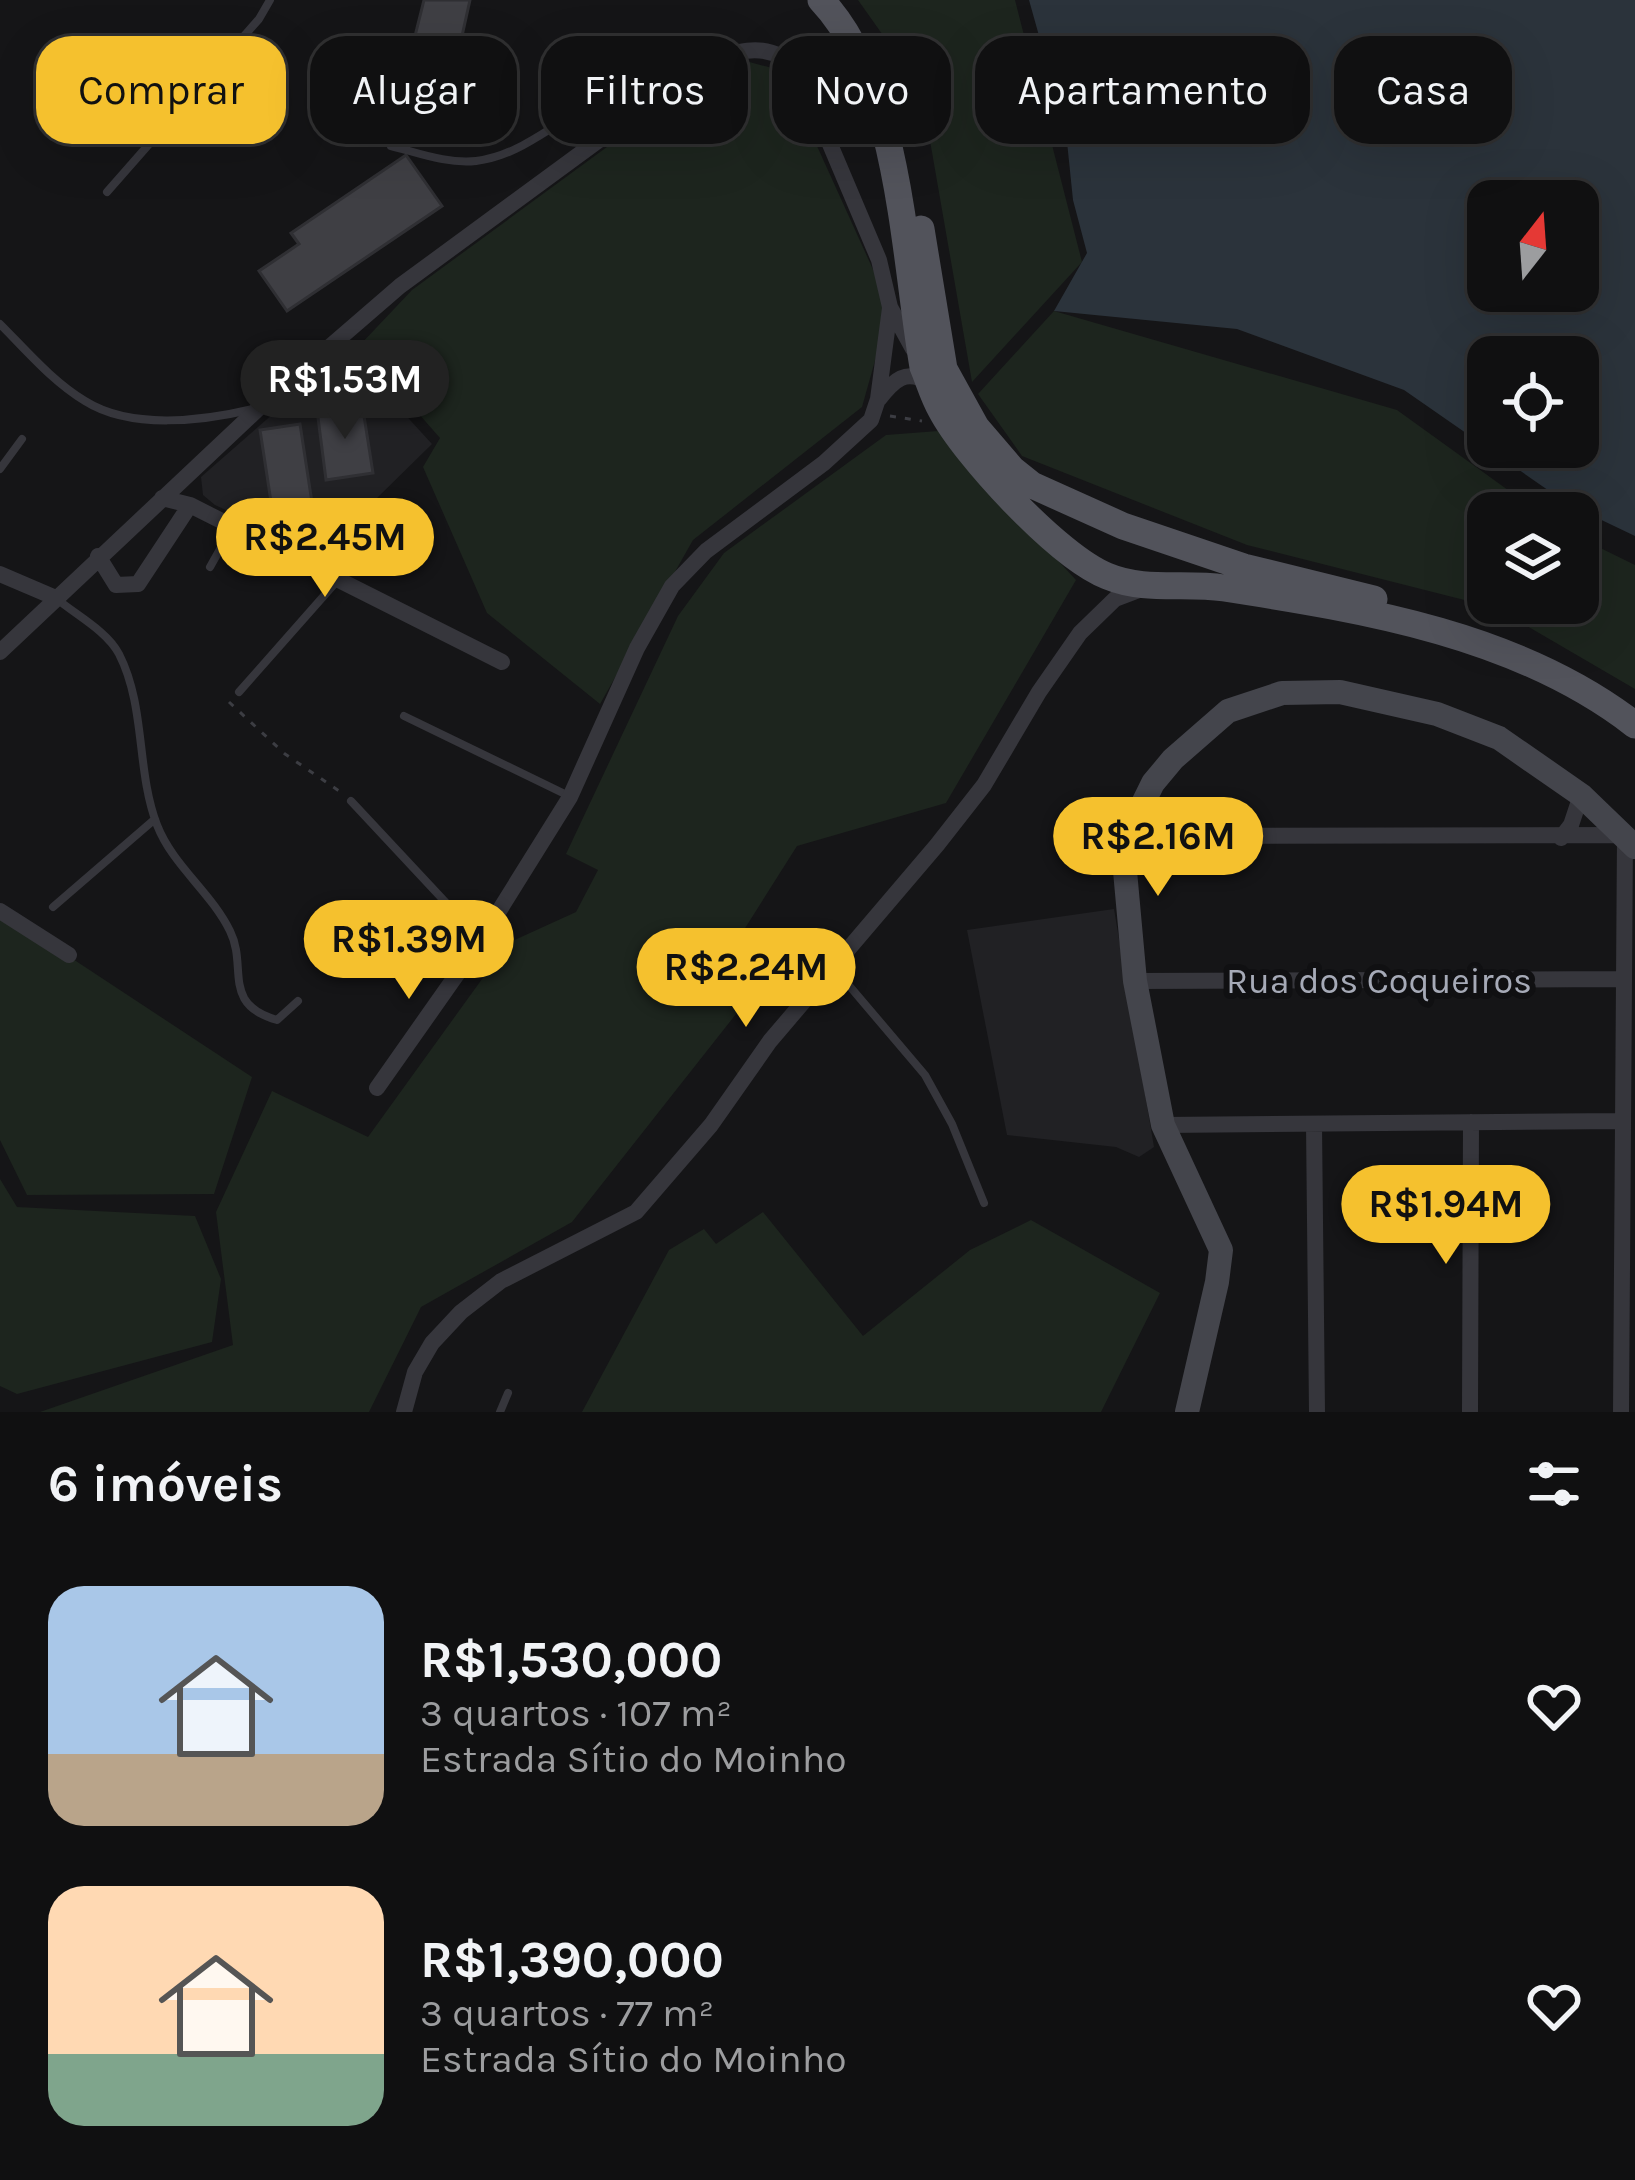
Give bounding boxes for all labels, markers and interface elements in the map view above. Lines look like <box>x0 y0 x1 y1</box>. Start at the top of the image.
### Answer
chip: Comprar <box>36 36 286 144</box>
chip: Alugar <box>310 36 517 144</box>
chip: Filtros <box>541 36 748 144</box>
chip: Novo <box>772 36 951 144</box>
chip: Apartamento <box>975 36 1310 144</box>
chip: Casa <box>1334 36 1512 144</box>
north arrow <box>1467 180 1599 312</box>
map controls <box>1467 180 1599 624</box>
button: locate <box>1467 336 1599 468</box>
pin: R$1.53M <box>234 340 456 442</box>
text: R$1.53M <box>267 356 423 402</box>
button: layers <box>1467 492 1599 624</box>
pin: R$2.45M <box>214 498 436 600</box>
text: R$2.45M <box>243 514 407 560</box>
pin: R$2.16M <box>1047 797 1269 899</box>
text: R$2.16M <box>1080 813 1236 859</box>
pin: R$1.39M <box>298 900 520 1002</box>
text: R$1.39M <box>331 916 487 962</box>
pin: R$2.24M <box>635 928 857 1030</box>
text: R$2.24M <box>664 944 828 990</box>
street label: Rua dos Coqueiros <box>1226 960 1532 1002</box>
pin: R$1.94M <box>1335 1165 1557 1267</box>
text: R$1.94M <box>1368 1181 1524 1227</box>
icon: filters <box>1521 1451 1587 1517</box>
text: 6 imóveis <box>48 1454 283 1514</box>
text: R$1,530,000 <box>420 1630 722 1690</box>
icon: home <box>144 1634 288 1778</box>
icon: heart <box>1521 1673 1587 1739</box>
text: 3 quartos · 107 m² <box>420 1690 732 1736</box>
text: Estrada Sítio do Moinho <box>420 1736 847 1782</box>
text: R$1,390,000 <box>420 1930 724 1990</box>
icon: home <box>144 1934 288 2078</box>
icon: heart <box>1521 1973 1587 2039</box>
text: 3 quartos · 77 m² <box>420 1990 714 2036</box>
text: Estrada Sítio do Moinho <box>420 2036 847 2082</box>

